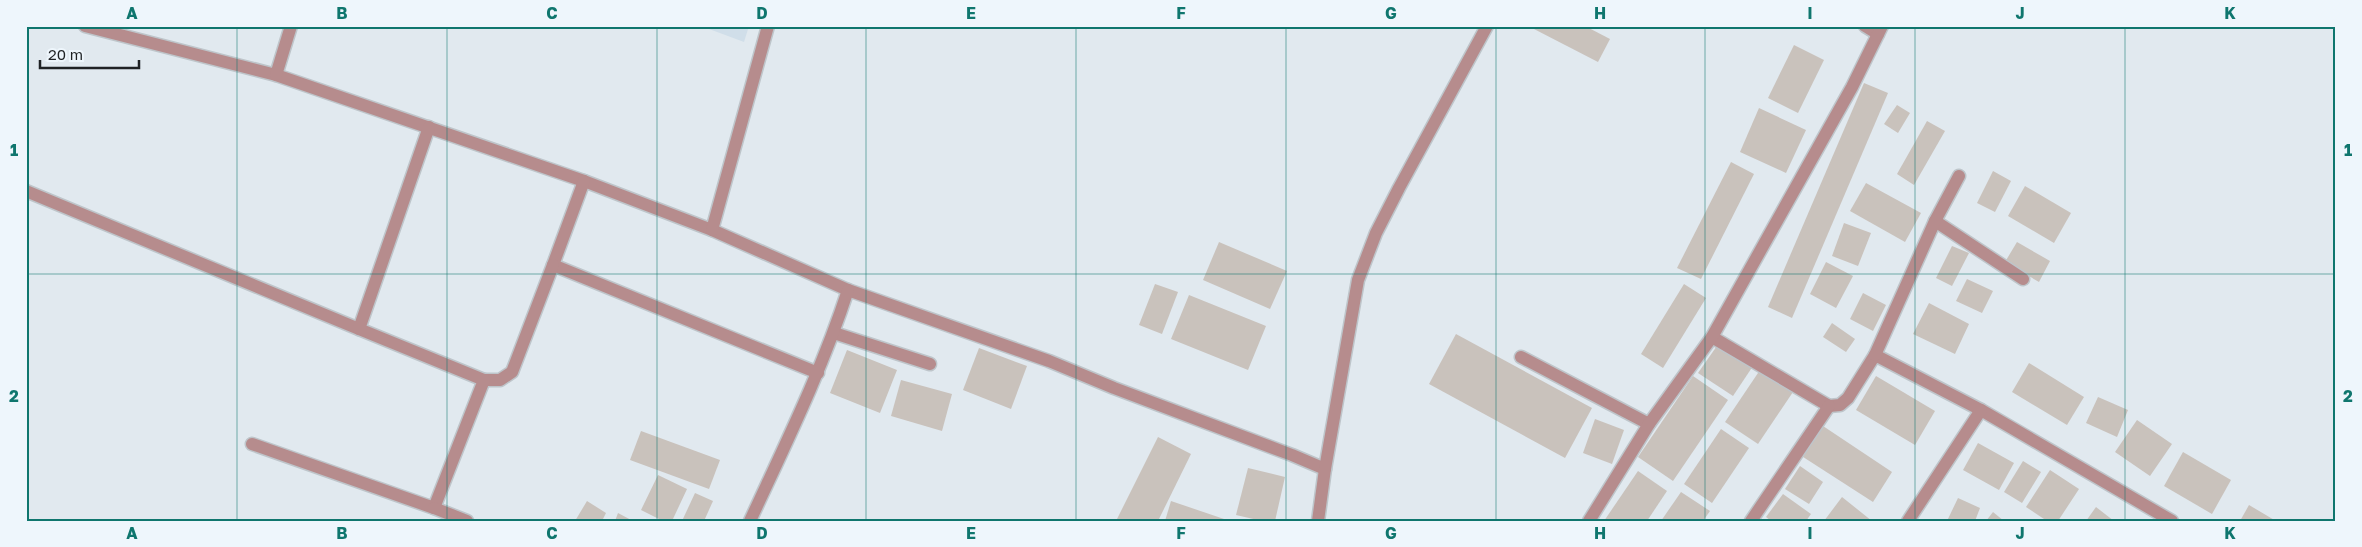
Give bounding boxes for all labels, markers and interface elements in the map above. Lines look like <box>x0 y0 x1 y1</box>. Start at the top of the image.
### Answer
text: A <box>126 3 138 23</box>
text: B <box>336 3 348 23</box>
text: C <box>546 3 558 23</box>
text: D <box>756 3 768 23</box>
text: E <box>966 3 976 23</box>
text: F <box>1176 3 1186 23</box>
text: G <box>1385 3 1397 23</box>
text: H <box>1594 3 1606 23</box>
text: I <box>1807 3 1813 23</box>
text: J <box>2015 3 2025 23</box>
text: K <box>2224 3 2236 23</box>
scale bar <box>40 38 139 70</box>
text: 20 m <box>48 45 83 63</box>
text: 1 <box>10 140 18 160</box>
text: 1 <box>2344 140 2352 160</box>
text: 2 <box>9 386 19 406</box>
text: 2 <box>2343 386 2353 406</box>
text: A <box>126 523 138 543</box>
text: B <box>336 523 348 543</box>
text: C <box>546 523 558 543</box>
text: D <box>756 523 768 543</box>
text: E <box>966 523 976 543</box>
text: F <box>1176 523 1186 543</box>
text: G <box>1385 523 1397 543</box>
text: H <box>1594 523 1606 543</box>
text: I <box>1807 523 1813 543</box>
text: J <box>2015 523 2025 543</box>
text: K <box>2224 523 2236 543</box>

